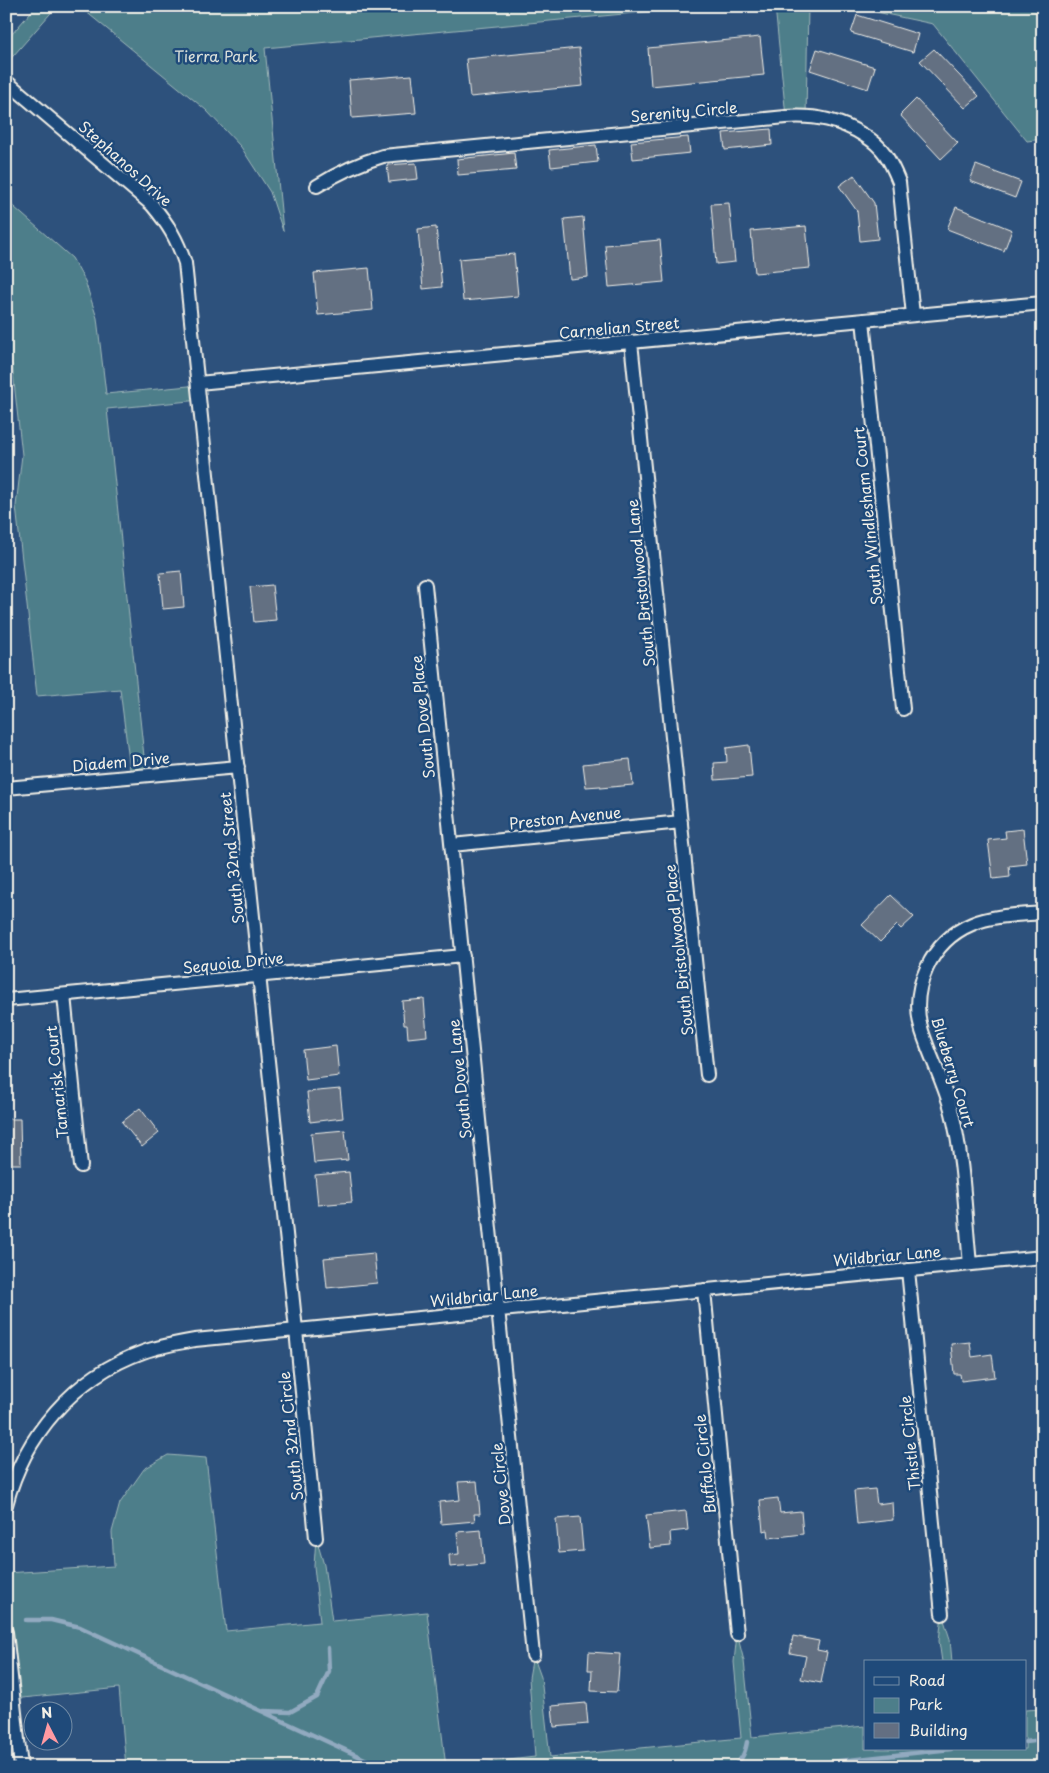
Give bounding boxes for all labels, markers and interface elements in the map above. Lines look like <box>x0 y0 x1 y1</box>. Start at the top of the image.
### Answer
park label: Tierra Park <box>174 44 258 67</box>
street label: Serenity Circle <box>630 95 738 127</box>
street label: Stephanos Drive <box>74 115 178 211</box>
street label: Carnelian Street <box>558 310 680 344</box>
street label: South Windlesham Court <box>846 426 888 606</box>
street label: South Bristolwood Lane <box>620 498 660 668</box>
street label: South Dove Place <box>404 654 440 780</box>
street label: Diadem Drive <box>71 745 171 777</box>
street label: South 32nd Street <box>213 791 249 925</box>
street label: Preston Avenue <box>508 800 622 834</box>
street label: South Bristolwood Place <box>658 863 698 1037</box>
street label: Sequoia Drive <box>181 945 285 979</box>
street label: Blueberry Court <box>926 1014 982 1130</box>
street label: South Dove Lane <box>441 1018 477 1140</box>
street label: Tamarisk Court <box>39 1025 73 1139</box>
street label: Wildbriar Lane <box>832 1239 942 1271</box>
street label: Wildbriar Lane <box>429 1278 539 1312</box>
street label: South 32nd Circle <box>272 1370 308 1502</box>
street label: Thistle Circle <box>893 1394 925 1492</box>
street label: Buffalo Circle <box>687 1413 721 1515</box>
street label: Dove Circle <box>484 1442 516 1526</box>
legend <box>864 1660 1026 1750</box>
text: Road <box>909 1668 945 1691</box>
text: Park <box>909 1692 943 1715</box>
north arrow <box>22 1700 72 1750</box>
text: N <box>40 1702 53 1724</box>
text: Building <box>909 1718 968 1741</box>

